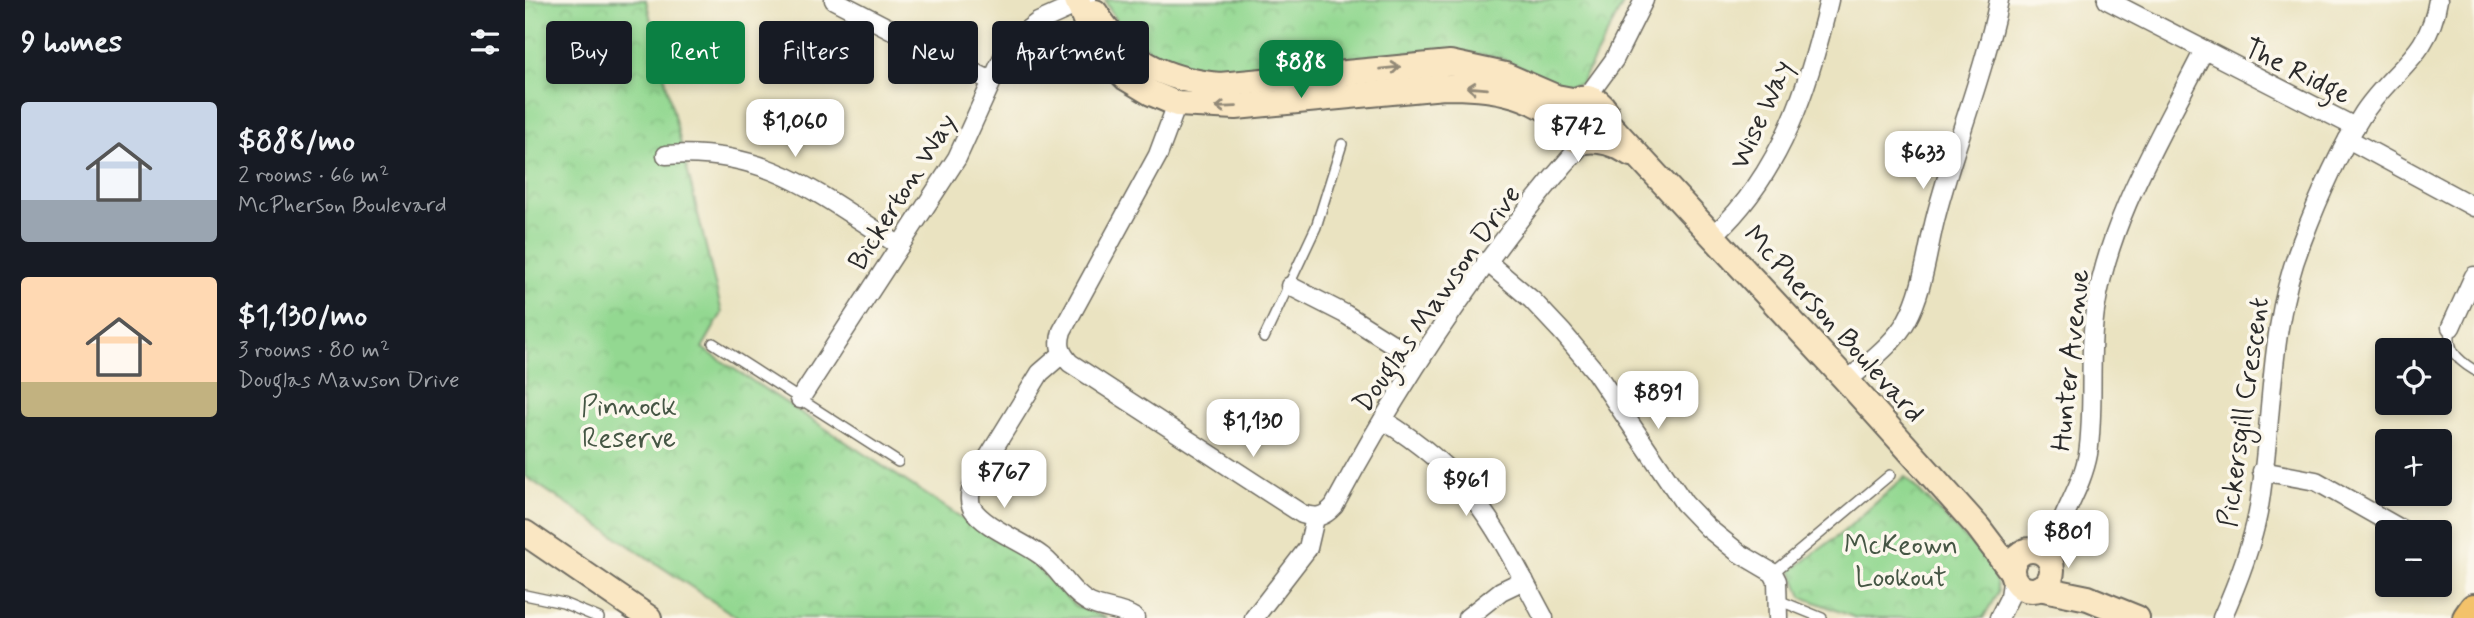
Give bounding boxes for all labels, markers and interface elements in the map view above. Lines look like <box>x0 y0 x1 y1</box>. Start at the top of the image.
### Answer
chip: Buy <box>546 21 632 84</box>
chip: Rent <box>646 21 745 84</box>
chip: Filters <box>759 21 874 84</box>
chip: New <box>888 21 978 84</box>
chip: Apartment <box>992 21 1149 84</box>
text: 9 homes <box>21 23 122 62</box>
icon: filters <box>466 23 504 61</box>
street label: The Ridge <box>2236 30 2357 117</box>
pin: $888 <box>1260 41 1342 100</box>
text: $888 <box>1275 48 1327 78</box>
street label: Wise Way <box>1722 55 1803 175</box>
one-way arrow <box>1379 61 1401 74</box>
one-way arrow <box>1466 81 1488 94</box>
pin: $1,060 <box>738 100 852 159</box>
one-way arrow <box>1214 100 1237 113</box>
pin: $742 <box>1537 104 1619 164</box>
text: $1,060 <box>762 107 828 137</box>
street label: Bickerton Way <box>840 107 966 278</box>
text: $742 <box>1550 112 1606 142</box>
text: $888/mo <box>238 122 355 161</box>
icon: home <box>77 130 161 214</box>
pin: $633 <box>1882 132 1964 191</box>
text: $633 <box>1901 139 1945 169</box>
text: 2 rooms · 66 m² <box>238 161 389 191</box>
street label: Douglas Mawson Drive <box>1345 178 1533 422</box>
text: McPherson Boulevard <box>238 191 447 221</box>
street label: McPherson Boulevard <box>1734 218 1932 431</box>
street label: Hunter Avenue <box>2044 267 2099 453</box>
street label: Pickersgill Crescent <box>2210 295 2281 530</box>
text: $1,130/mo <box>238 297 367 336</box>
icon: home <box>77 305 161 389</box>
text: 3 rooms · 80 m² <box>238 336 390 366</box>
map controls <box>2375 338 2452 597</box>
button: locate <box>2375 338 2452 415</box>
text: Douglas Mawson Drive <box>238 366 460 396</box>
pin: $891 <box>1617 372 1699 431</box>
text: $891 <box>1633 379 1683 409</box>
park label: Pinnock Reserve <box>581 389 677 458</box>
pin: $1,130 <box>1196 400 1310 459</box>
text: $1,130 <box>1223 407 1283 437</box>
button: + <box>2375 429 2452 506</box>
pin: $767 <box>963 450 1045 510</box>
text: $767 <box>977 458 1031 488</box>
pin: $961 <box>1425 458 1507 518</box>
text: $961 <box>1443 466 1489 496</box>
pin: $801 <box>2027 510 2109 570</box>
text: $801 <box>2044 518 2092 548</box>
button: − <box>2375 520 2452 597</box>
park label: McKeown Lookout <box>1844 528 1958 597</box>

